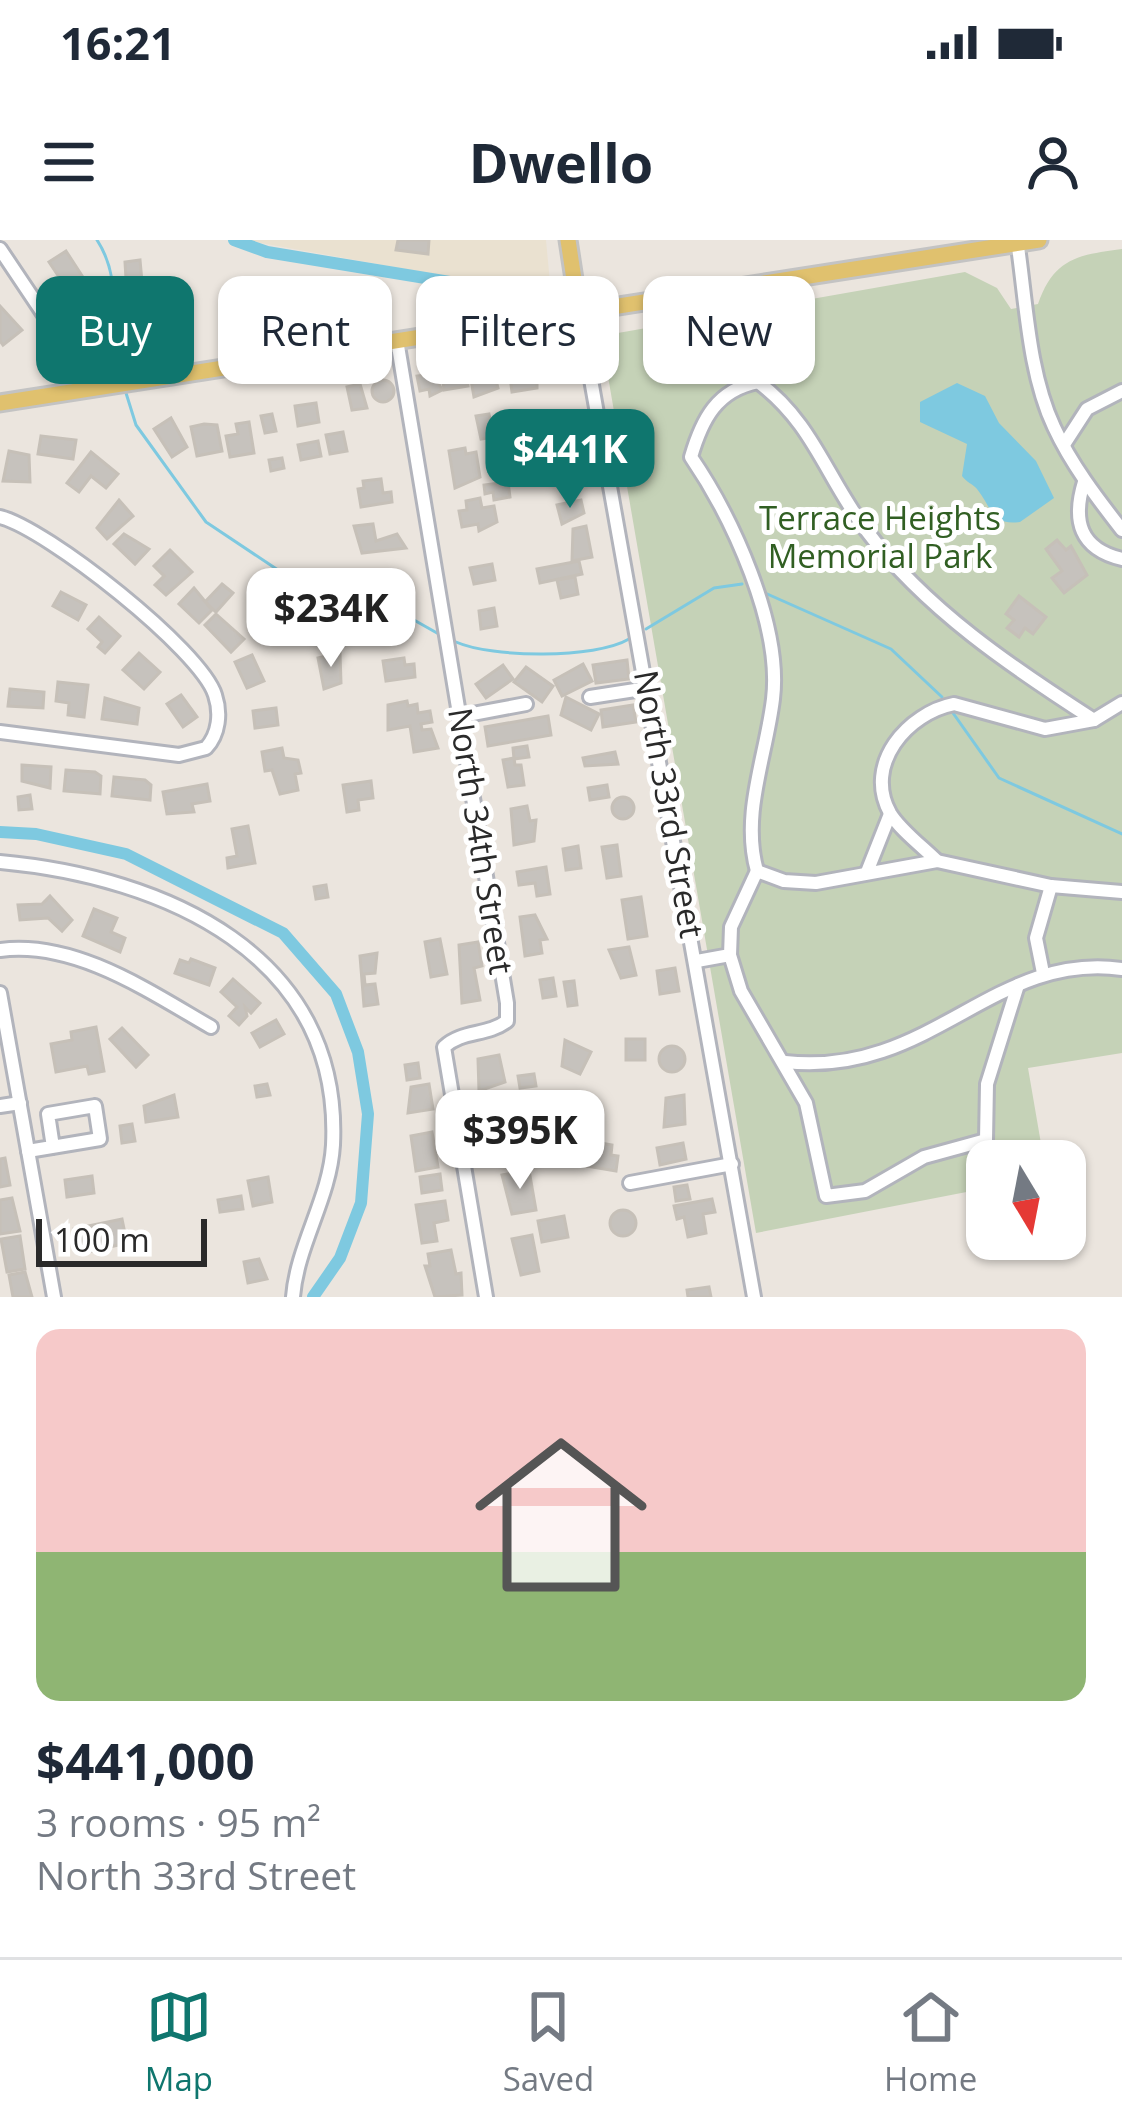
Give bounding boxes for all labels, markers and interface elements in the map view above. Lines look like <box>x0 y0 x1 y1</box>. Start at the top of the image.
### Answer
text: 16:21 <box>60 12 176 73</box>
text: Dwello <box>469 125 653 199</box>
icon: menu <box>36 129 102 195</box>
icon: person <box>1020 129 1086 195</box>
chip: Buy <box>36 276 194 384</box>
chip: Rent <box>218 276 392 384</box>
chip: Filters <box>416 276 619 384</box>
chip: New <box>643 276 815 384</box>
pin: $441K <box>486 409 654 511</box>
text: $441K <box>512 421 628 474</box>
park label: Terrace Heights Memorial Park <box>759 495 1001 578</box>
pin: $234K <box>247 568 415 670</box>
text: $234K <box>273 580 389 633</box>
street label: North 33rd Street <box>624 667 715 941</box>
street label: North 34th Street <box>438 704 525 977</box>
pin: $395K <box>436 1090 604 1192</box>
text: $395K <box>462 1102 578 1155</box>
north arrow <box>966 1140 1086 1260</box>
map controls <box>966 1140 1086 1260</box>
scale bar <box>36 1213 207 1266</box>
text: 100 m <box>54 1217 150 1262</box>
icon: home <box>453 1407 669 1623</box>
text: $441,000 <box>36 1725 255 1795</box>
text: 3 rooms · 95 m² <box>36 1795 321 1848</box>
text: North 33rd Street <box>36 1848 356 1901</box>
tab: Map <box>145 1984 213 2101</box>
tab: Saved <box>503 1984 594 2101</box>
tab: Home <box>884 1984 977 2101</box>

